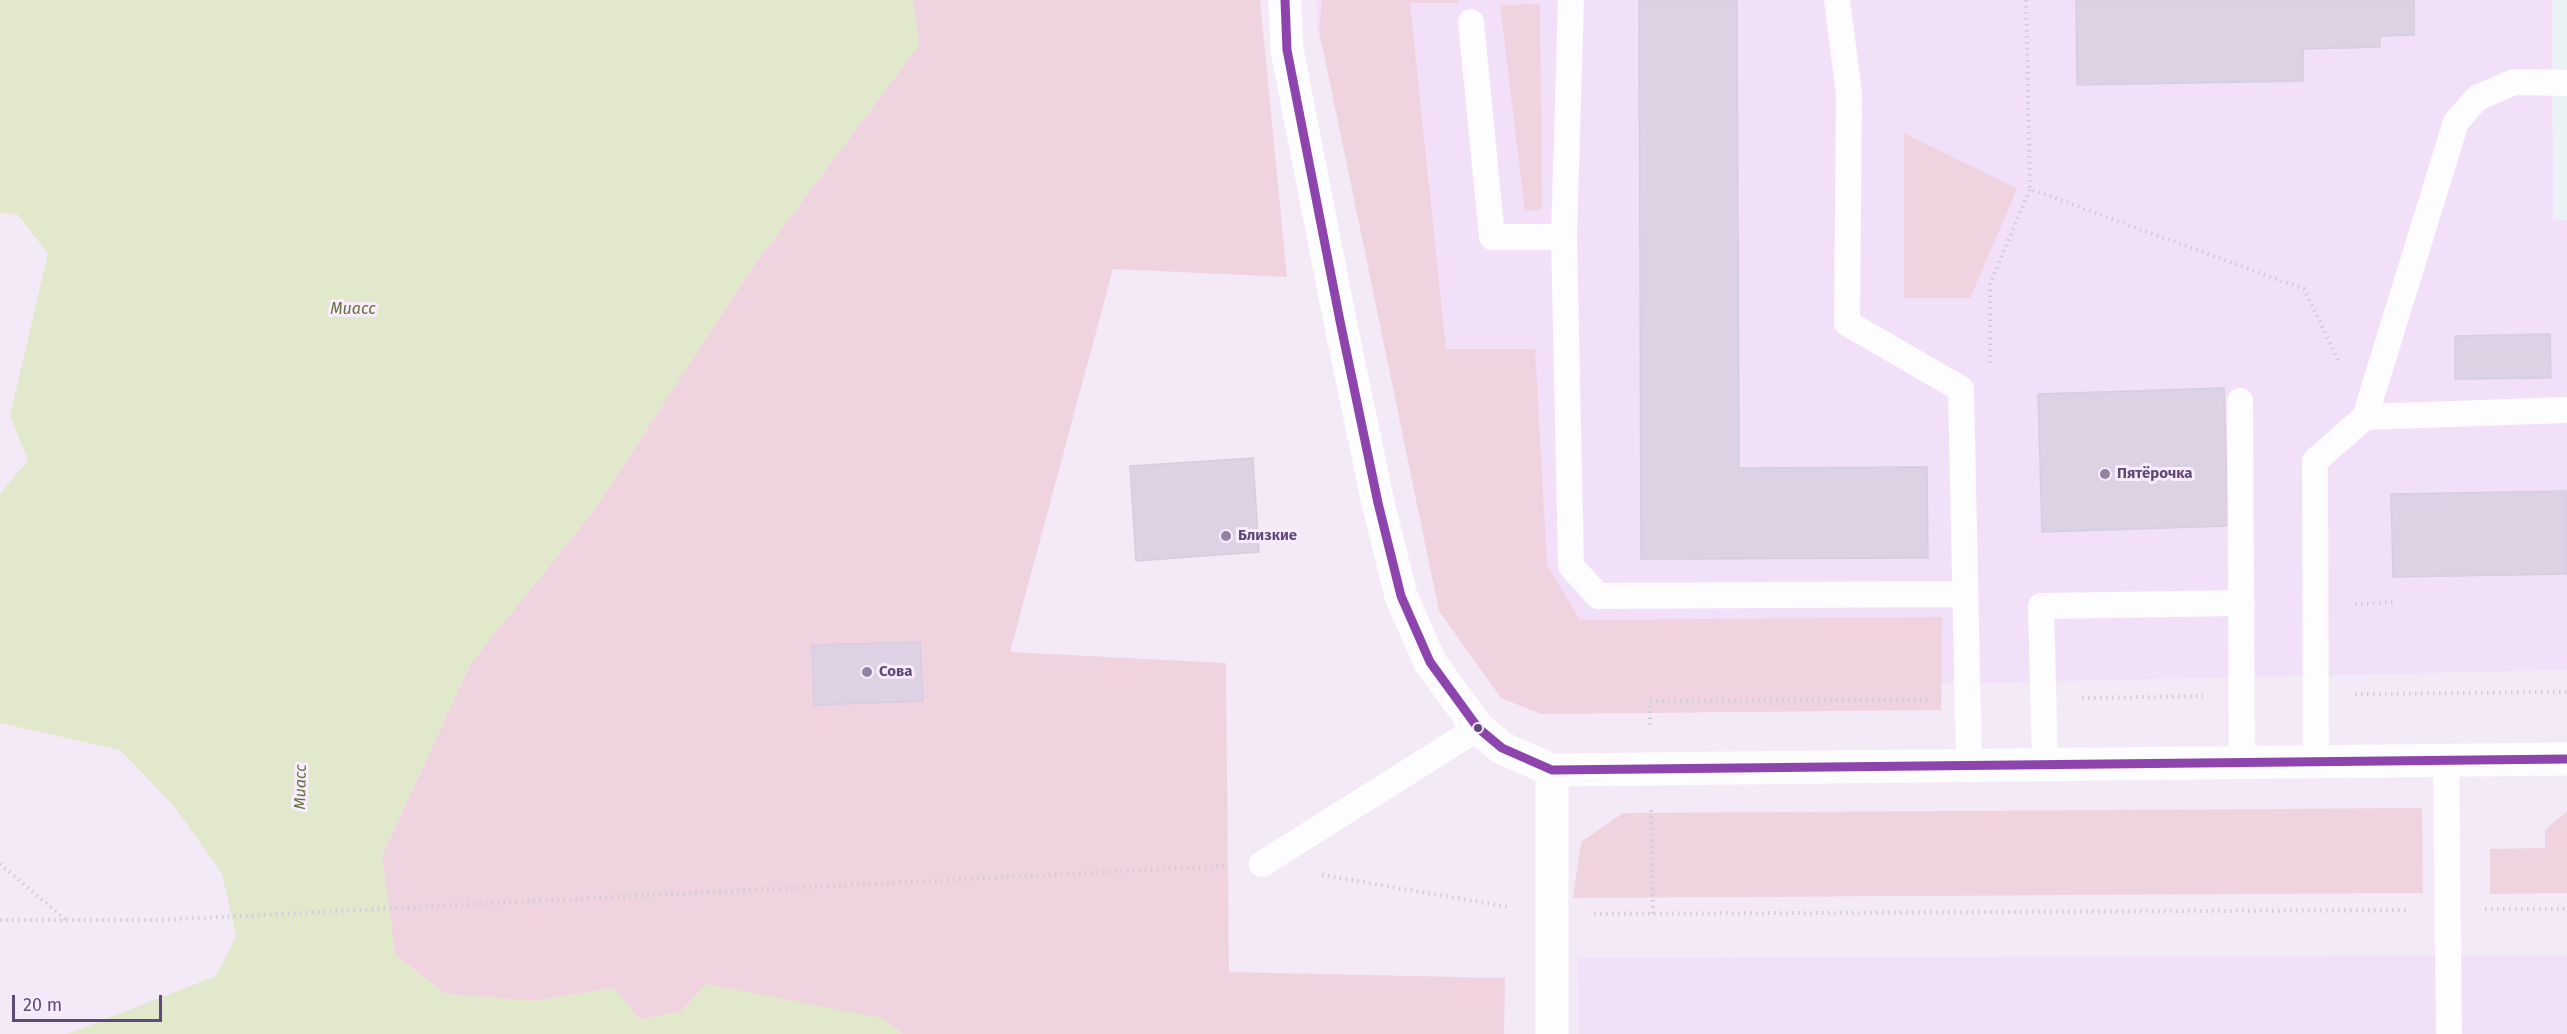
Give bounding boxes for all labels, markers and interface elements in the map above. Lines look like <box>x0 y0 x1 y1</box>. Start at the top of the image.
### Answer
water label: Миасс <box>330 300 376 320</box>
place label: Пятёрочка <box>2117 465 2192 483</box>
marker: Пятёрочка <box>2098 467 2112 481</box>
place label: Близкие <box>1238 527 1297 545</box>
marker: Близкие <box>1219 529 1233 543</box>
place label: Сова <box>879 663 913 681</box>
marker: Сова <box>860 665 874 679</box>
unlabelled marker <box>1472 722 1484 734</box>
water label: Миасс <box>291 764 311 810</box>
scale bar <box>15 983 165 1021</box>
text: 20 m <box>23 994 62 1016</box>

